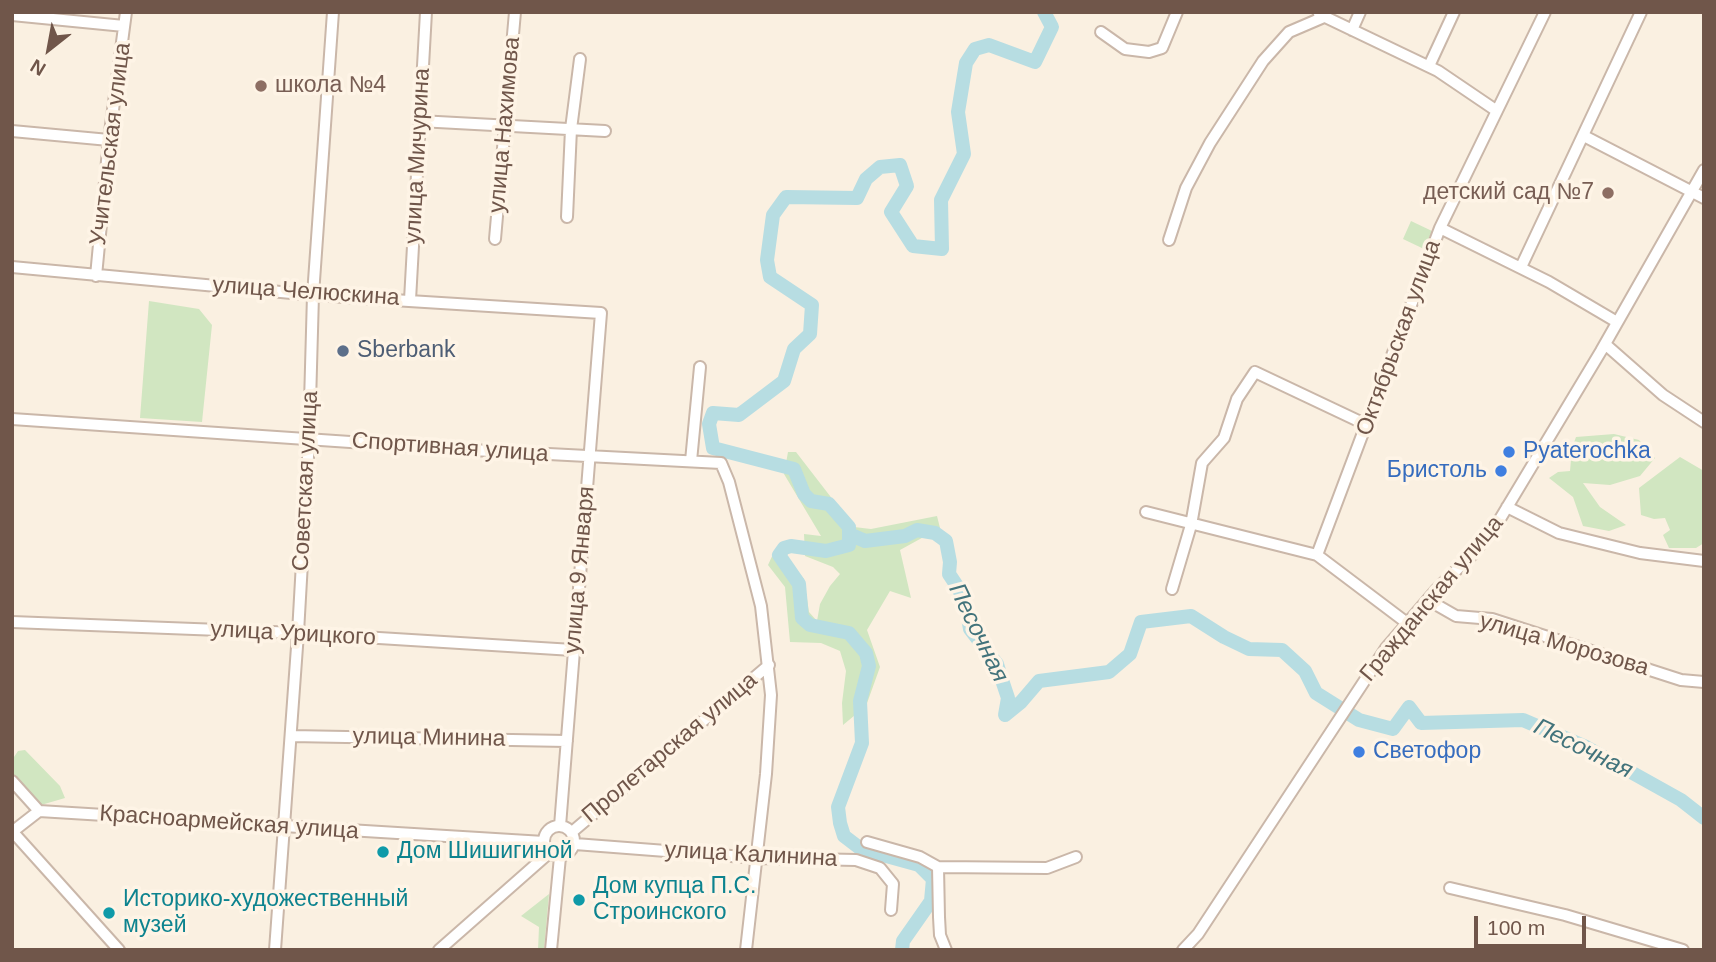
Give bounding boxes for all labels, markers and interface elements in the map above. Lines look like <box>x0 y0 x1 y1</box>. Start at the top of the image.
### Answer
north arrow <box>14 14 84 84</box>
street label: улица Нахимова <box>484 36 526 214</box>
street label: Учительская улица <box>85 41 137 247</box>
text: N <box>27 55 49 80</box>
street label: улица Мичурина <box>400 67 436 245</box>
place label: школа №4 <box>275 72 386 100</box>
marker: школа №4 <box>253 78 269 94</box>
place label: детский сад №7 <box>1423 179 1594 207</box>
marker: детский сад №7 <box>1600 185 1616 201</box>
street label: Октябрьская улица <box>1351 236 1447 440</box>
street label: улица Челюскина <box>211 272 401 312</box>
place label: Sberbank <box>357 337 455 365</box>
marker: Sberbank <box>335 343 351 359</box>
street label: Советская улица <box>287 390 325 572</box>
street label: Спортивная улица <box>351 427 549 469</box>
place label: Pyaterochka <box>1523 438 1651 466</box>
marker: Pyaterochka <box>1501 444 1517 460</box>
place label: Бристоль <box>1387 457 1487 485</box>
marker: Бристоль <box>1493 463 1509 479</box>
street label: улица 9 Января <box>559 485 601 655</box>
street label: Гражданская улица <box>1355 510 1509 688</box>
water label: Песочная <box>942 579 1014 687</box>
street label: улица Морозова <box>1476 608 1652 682</box>
street label: улица Урицкого <box>209 616 377 652</box>
street label: Пролетарская улица <box>577 667 763 829</box>
water label: Песочная <box>1529 713 1637 785</box>
street label: улица Минина <box>352 723 506 753</box>
place label: Светофор <box>1373 738 1481 766</box>
marker: Светофор <box>1351 744 1367 760</box>
street label: Красноармейская улица <box>98 800 360 846</box>
street label: улица Калинина <box>664 837 838 873</box>
place label: Дом Шишигиной <box>397 838 573 866</box>
marker: Дом Шишигиной <box>375 844 391 860</box>
place label: Дом купца П.С. Строинского <box>593 873 756 927</box>
place label: Историко-художественный музей <box>123 886 408 940</box>
marker: Дом купца П.С. Строинского <box>571 892 587 908</box>
scale bar <box>1478 902 1590 946</box>
marker: Историко-художественный музей <box>101 905 117 921</box>
text: 100 m <box>1487 916 1545 939</box>

